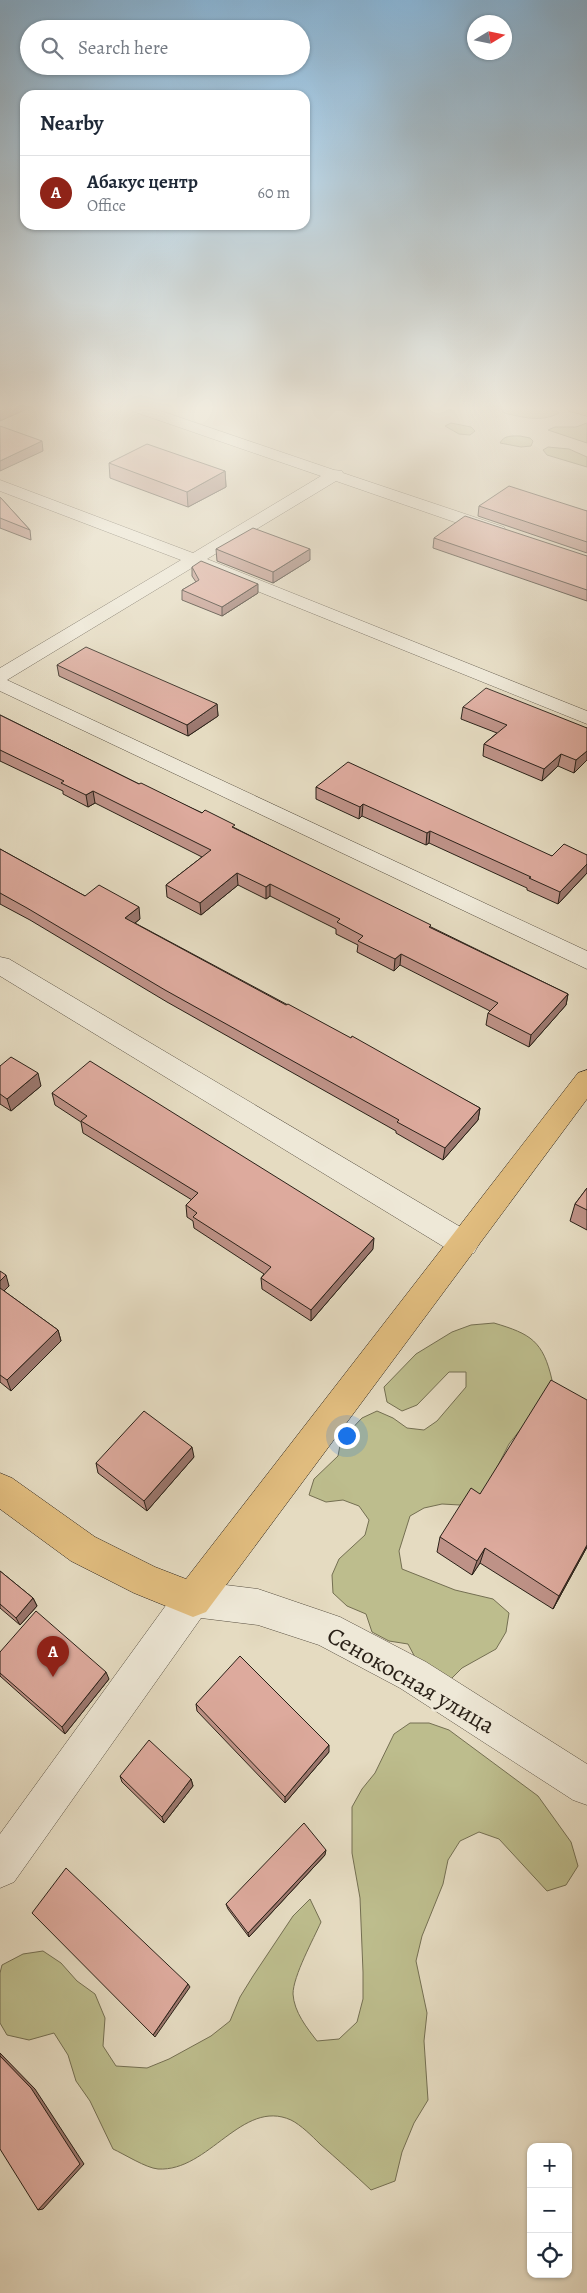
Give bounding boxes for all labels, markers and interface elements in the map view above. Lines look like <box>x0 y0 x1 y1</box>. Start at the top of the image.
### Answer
north arrow <box>467 15 512 60</box>
search box <box>20 20 310 75</box>
icon: search <box>38 34 66 62</box>
text: Search here <box>78 35 168 61</box>
text: Nearby <box>40 109 103 137</box>
text: Абакус центр <box>87 169 198 195</box>
text: A <box>51 182 61 204</box>
text: 60 m <box>258 182 290 204</box>
text: Office <box>87 195 126 217</box>
your location <box>334 1423 360 1449</box>
street label: Сенокосная улица <box>321 1619 501 1741</box>
pin: A <box>37 1636 69 1677</box>
map controls <box>527 2143 572 2278</box>
button: + <box>527 2143 572 2188</box>
button: − <box>527 2188 572 2233</box>
button: locate <box>527 2233 572 2278</box>

